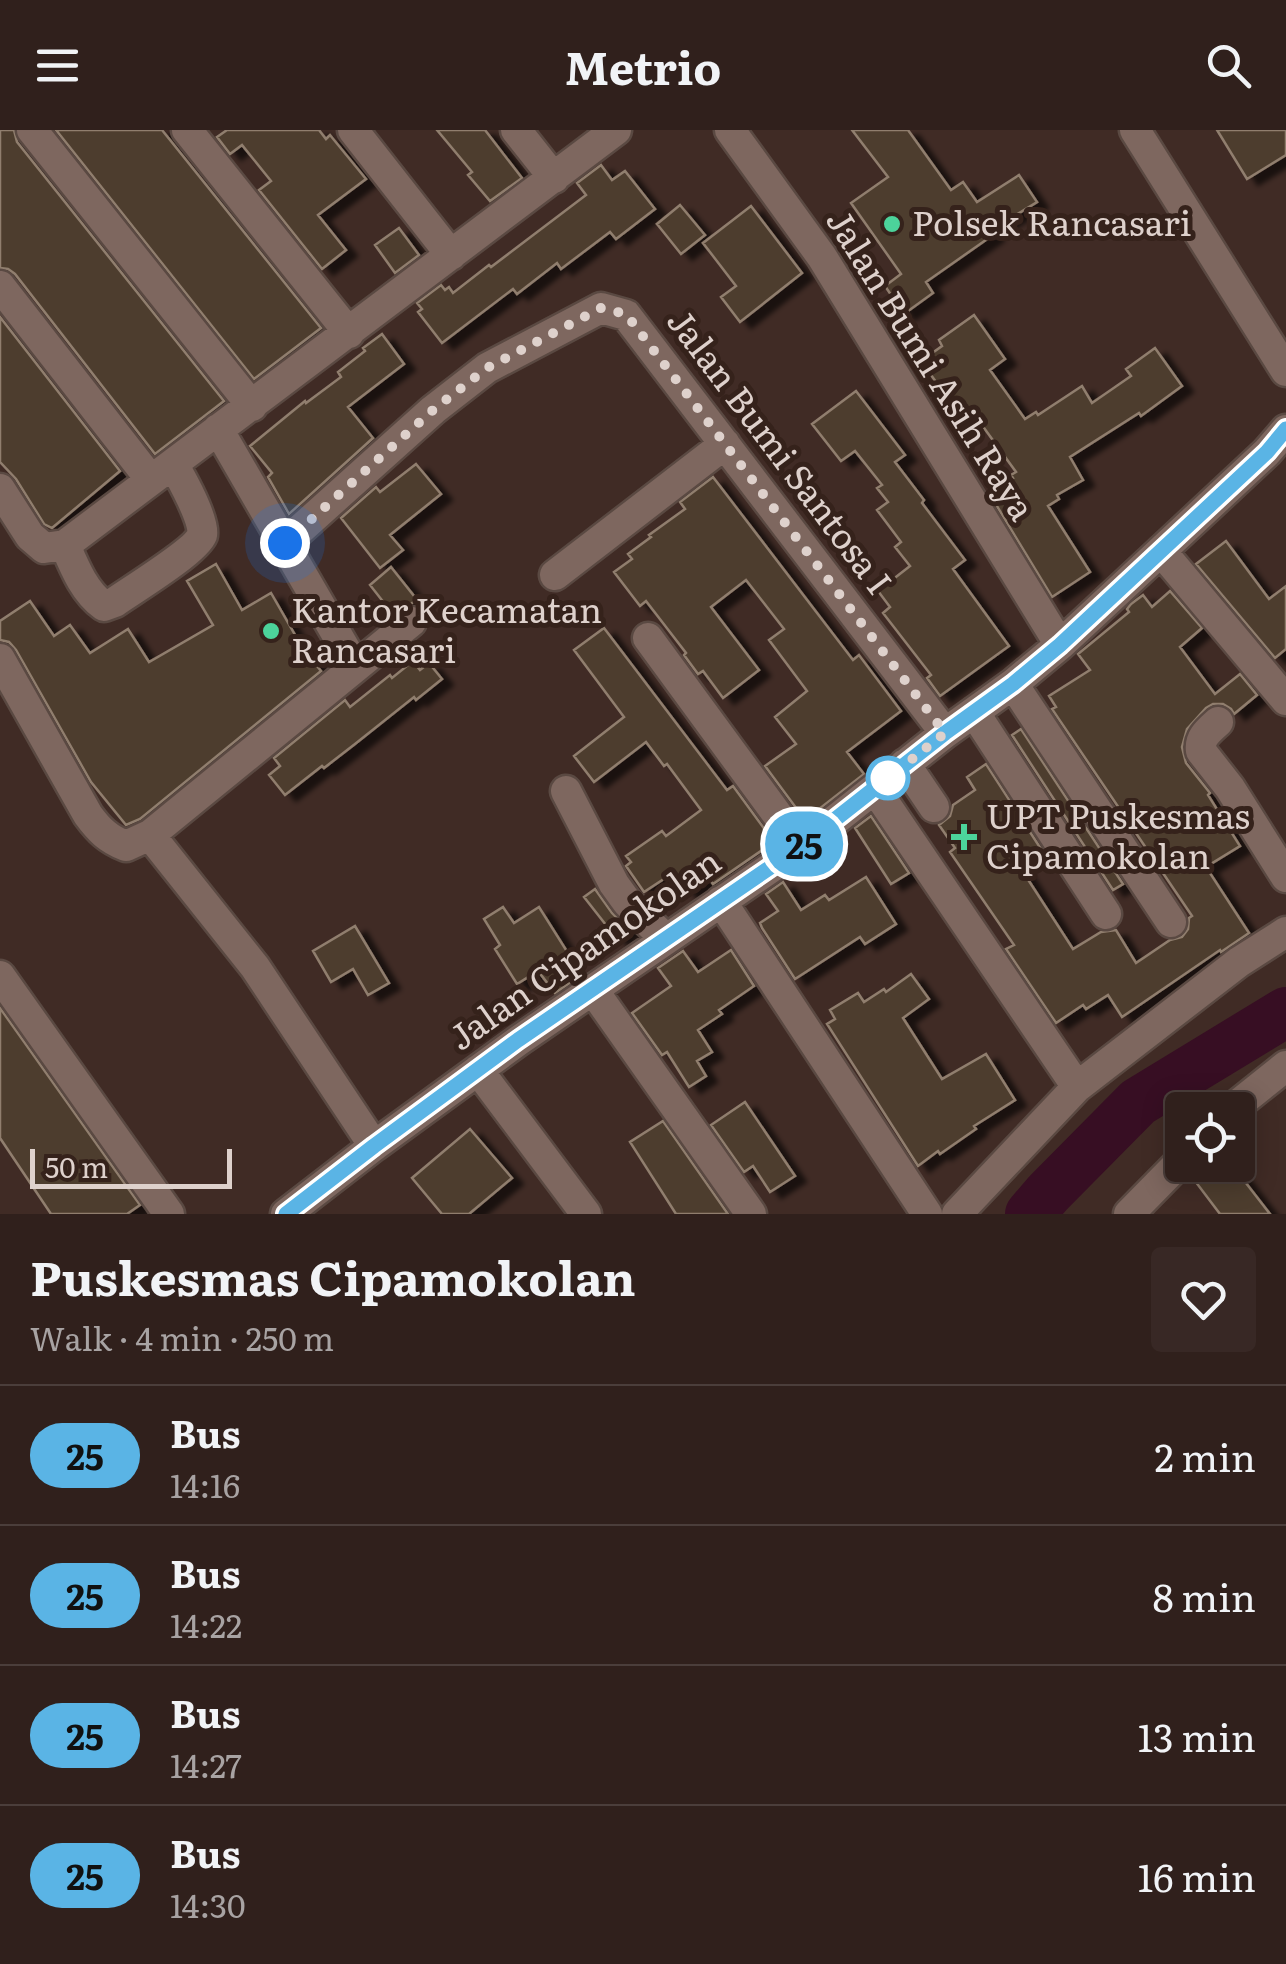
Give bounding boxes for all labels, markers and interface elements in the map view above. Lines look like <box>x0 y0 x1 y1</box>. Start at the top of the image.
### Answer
text: Metrio <box>565 32 721 99</box>
icon: menu <box>30 38 85 93</box>
icon: search <box>1201 38 1256 93</box>
place label: Polsek Rancasari <box>912 195 1191 247</box>
street label: Jalan Bumi Asih Raya <box>815 197 1050 529</box>
marker: Polsek Rancasari <box>881 213 903 235</box>
street label: Jalan Bumi Santosa I <box>656 296 906 604</box>
your location <box>260 518 310 568</box>
place label: Kantor Kecamatan Rancasari <box>291 582 602 674</box>
marker: Kantor Kecamatan Rancasari <box>260 620 282 642</box>
unlabelled marker <box>867 757 909 799</box>
place label: UPT Puskesmas Cipamokolan <box>986 788 1250 880</box>
line badge: 25 <box>759 812 849 876</box>
text: 25 <box>785 818 823 870</box>
marker: UPT Puskesmas Cipamokolan <box>951 824 977 850</box>
street label: Jalan Cipamokolan <box>437 834 730 1061</box>
map controls <box>1165 1092 1255 1182</box>
button: locate <box>1165 1092 1255 1182</box>
scale bar <box>30 1144 232 1188</box>
text: 50 m <box>45 1145 108 1187</box>
text: Puskesmas Cipamokolan <box>30 1240 636 1311</box>
button: heart <box>1151 1247 1256 1352</box>
text: Walk · 4 min · 250 m <box>30 1313 334 1361</box>
text: Bus <box>170 1403 241 1460</box>
text: 2 min <box>1154 1427 1256 1484</box>
text: 25 <box>66 1429 104 1481</box>
text: 14:16 <box>170 1460 240 1508</box>
text: Bus <box>170 1543 241 1600</box>
text: 8 min <box>1153 1567 1256 1624</box>
text: 25 <box>66 1569 104 1621</box>
text: 14:22 <box>170 1600 242 1648</box>
text: Bus <box>170 1683 241 1740</box>
text: 13 min <box>1138 1707 1256 1764</box>
text: 25 <box>66 1709 104 1761</box>
text: 14:27 <box>170 1740 242 1788</box>
text: Bus <box>170 1823 241 1880</box>
text: 16 min <box>1138 1847 1256 1904</box>
text: 25 <box>66 1849 104 1901</box>
text: 14:30 <box>170 1880 246 1928</box>

